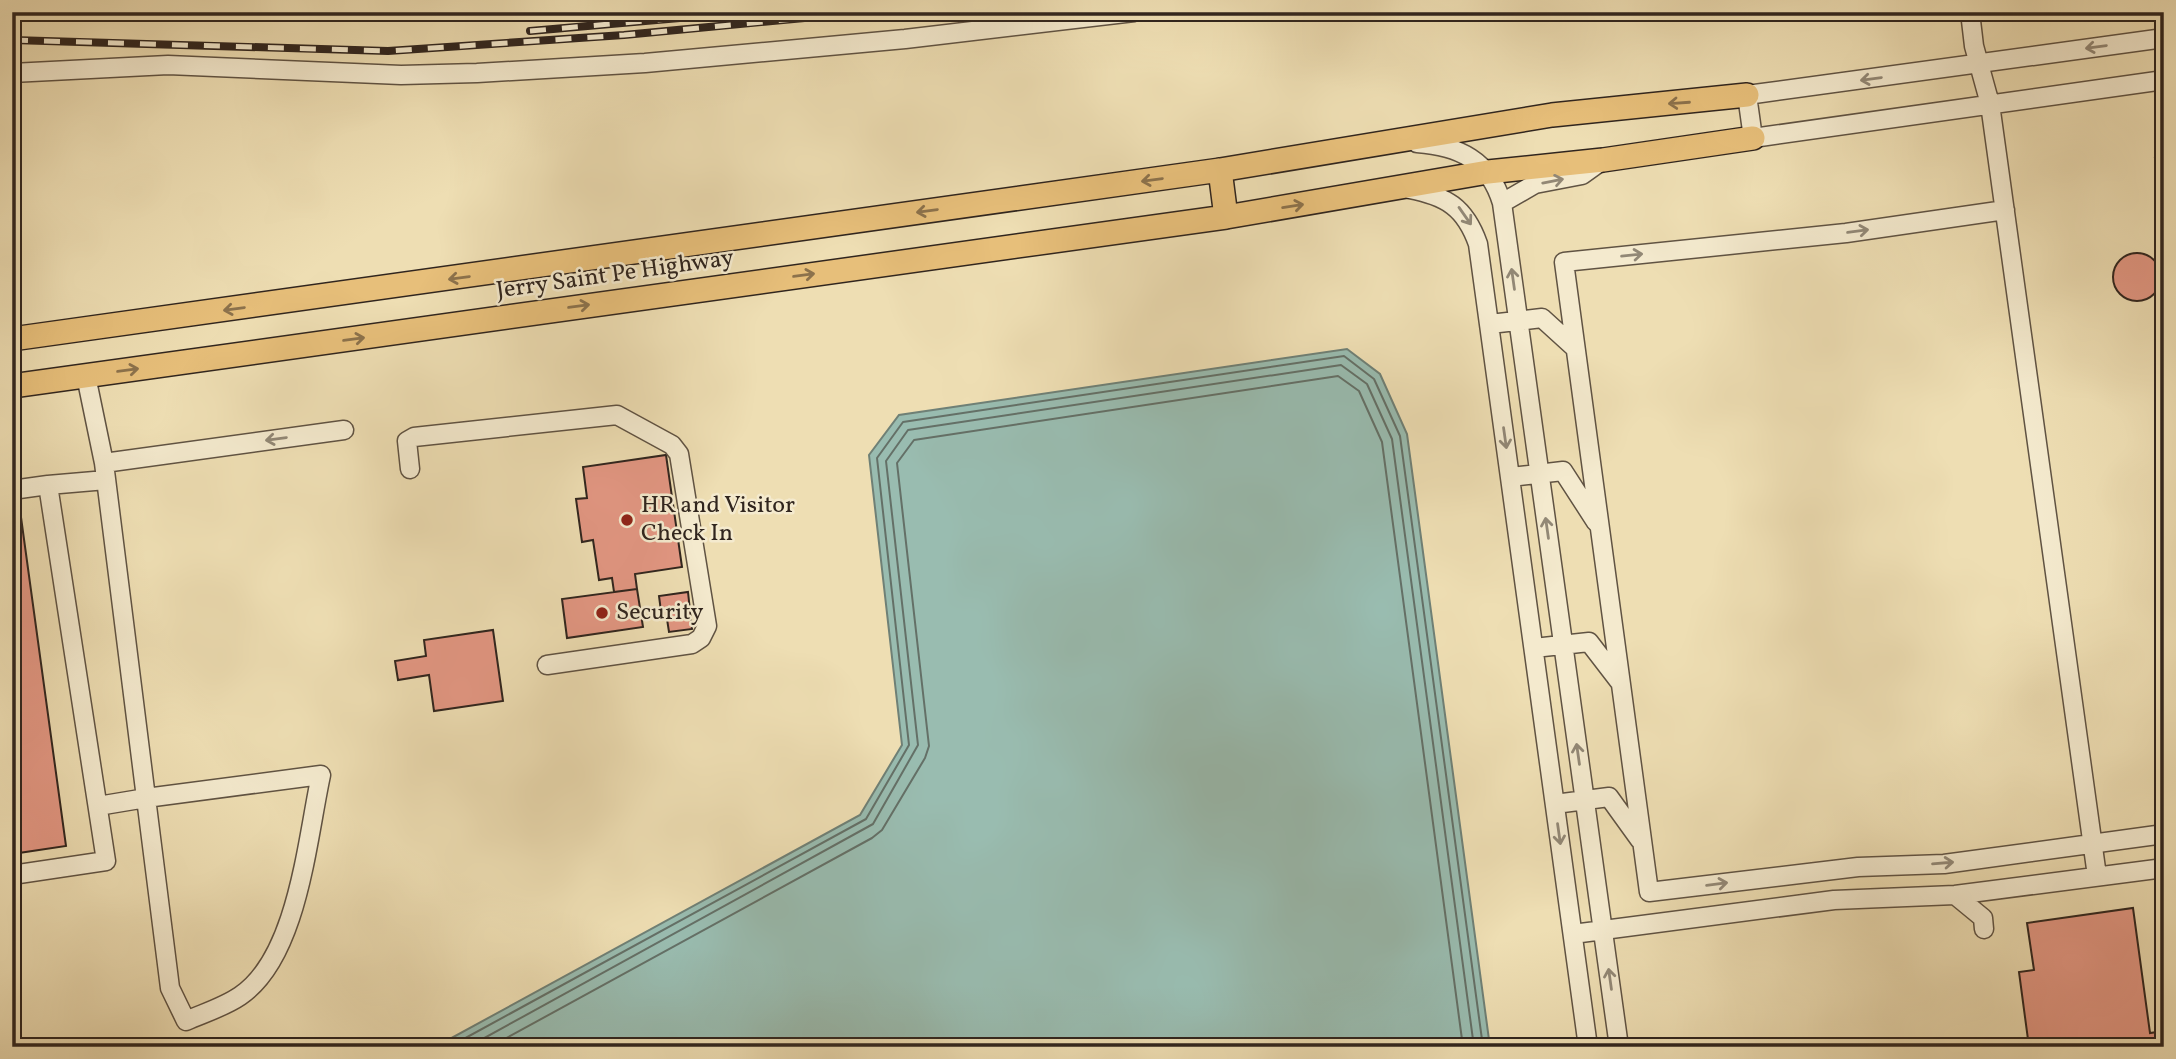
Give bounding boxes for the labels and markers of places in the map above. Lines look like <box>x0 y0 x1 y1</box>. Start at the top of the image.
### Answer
place label: HR and Visitor Check In <box>641 489 795 551</box>
marker: HR and Visitor Check In <box>619 512 635 528</box>
place label: Security <box>616 596 704 630</box>
marker: Security <box>594 605 610 621</box>

